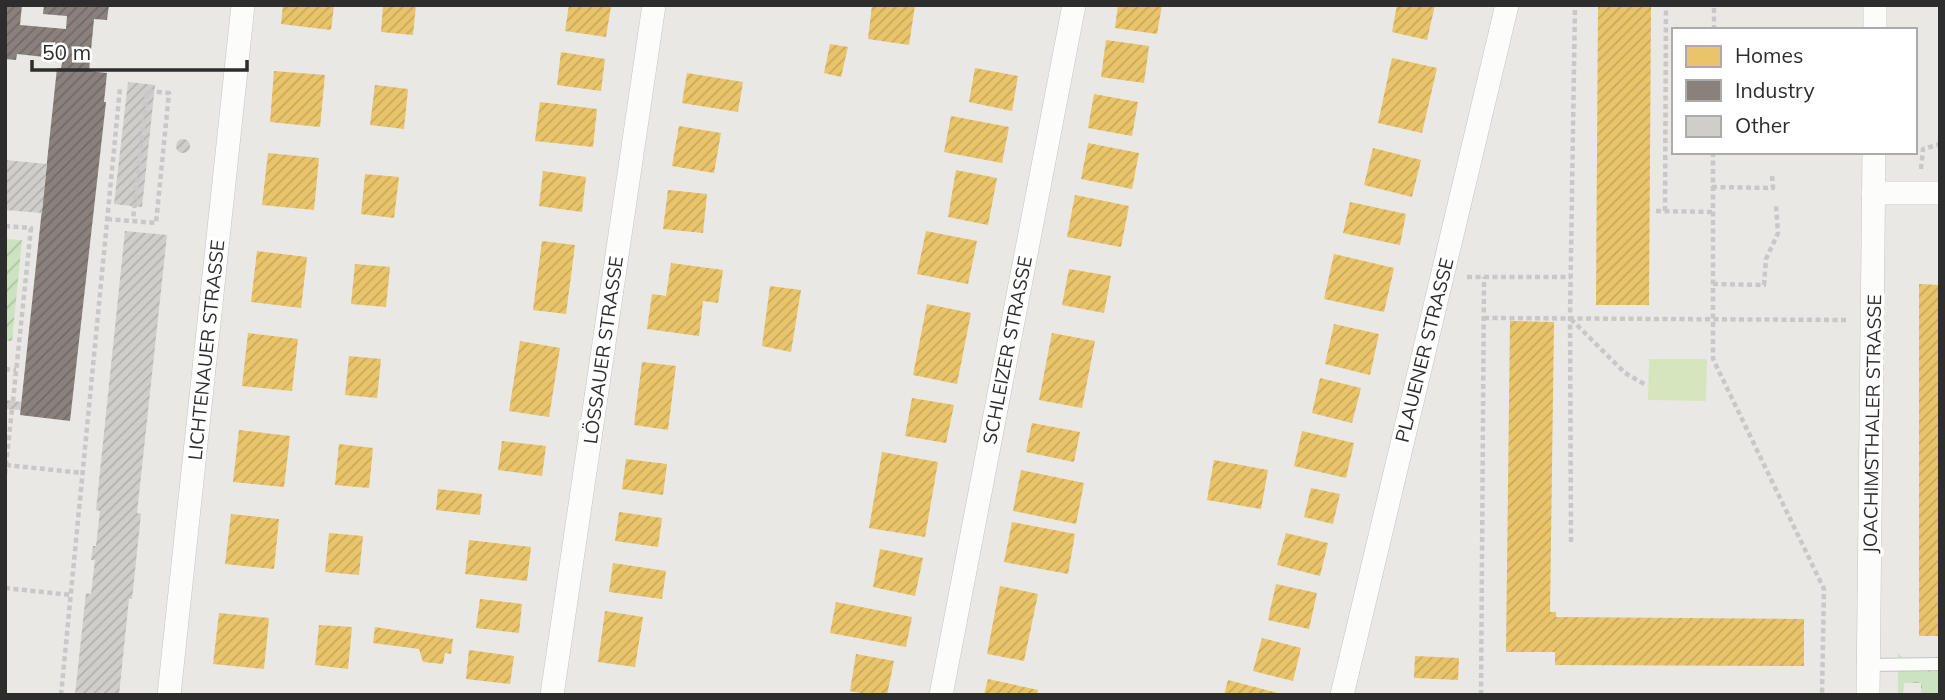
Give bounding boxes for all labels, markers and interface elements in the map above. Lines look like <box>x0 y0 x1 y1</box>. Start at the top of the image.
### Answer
scale bar <box>32 28 247 72</box>
legend <box>1672 28 1917 154</box>
text: 50 m <box>42 39 91 65</box>
text: Homes <box>1735 42 1803 68</box>
text: Industry <box>1735 77 1815 103</box>
text: Other <box>1735 112 1790 138</box>
street label: LICHTENAUER STRASSE <box>182 239 230 461</box>
street label: LÖSSAUER STRASSE <box>578 254 628 446</box>
street label: SCHLEIZER STRASSE <box>977 254 1037 446</box>
street label: PLAUENER STRASSE <box>1389 255 1459 445</box>
street label: JOACHIMSTHALER STRASSE <box>1858 294 1886 554</box>

